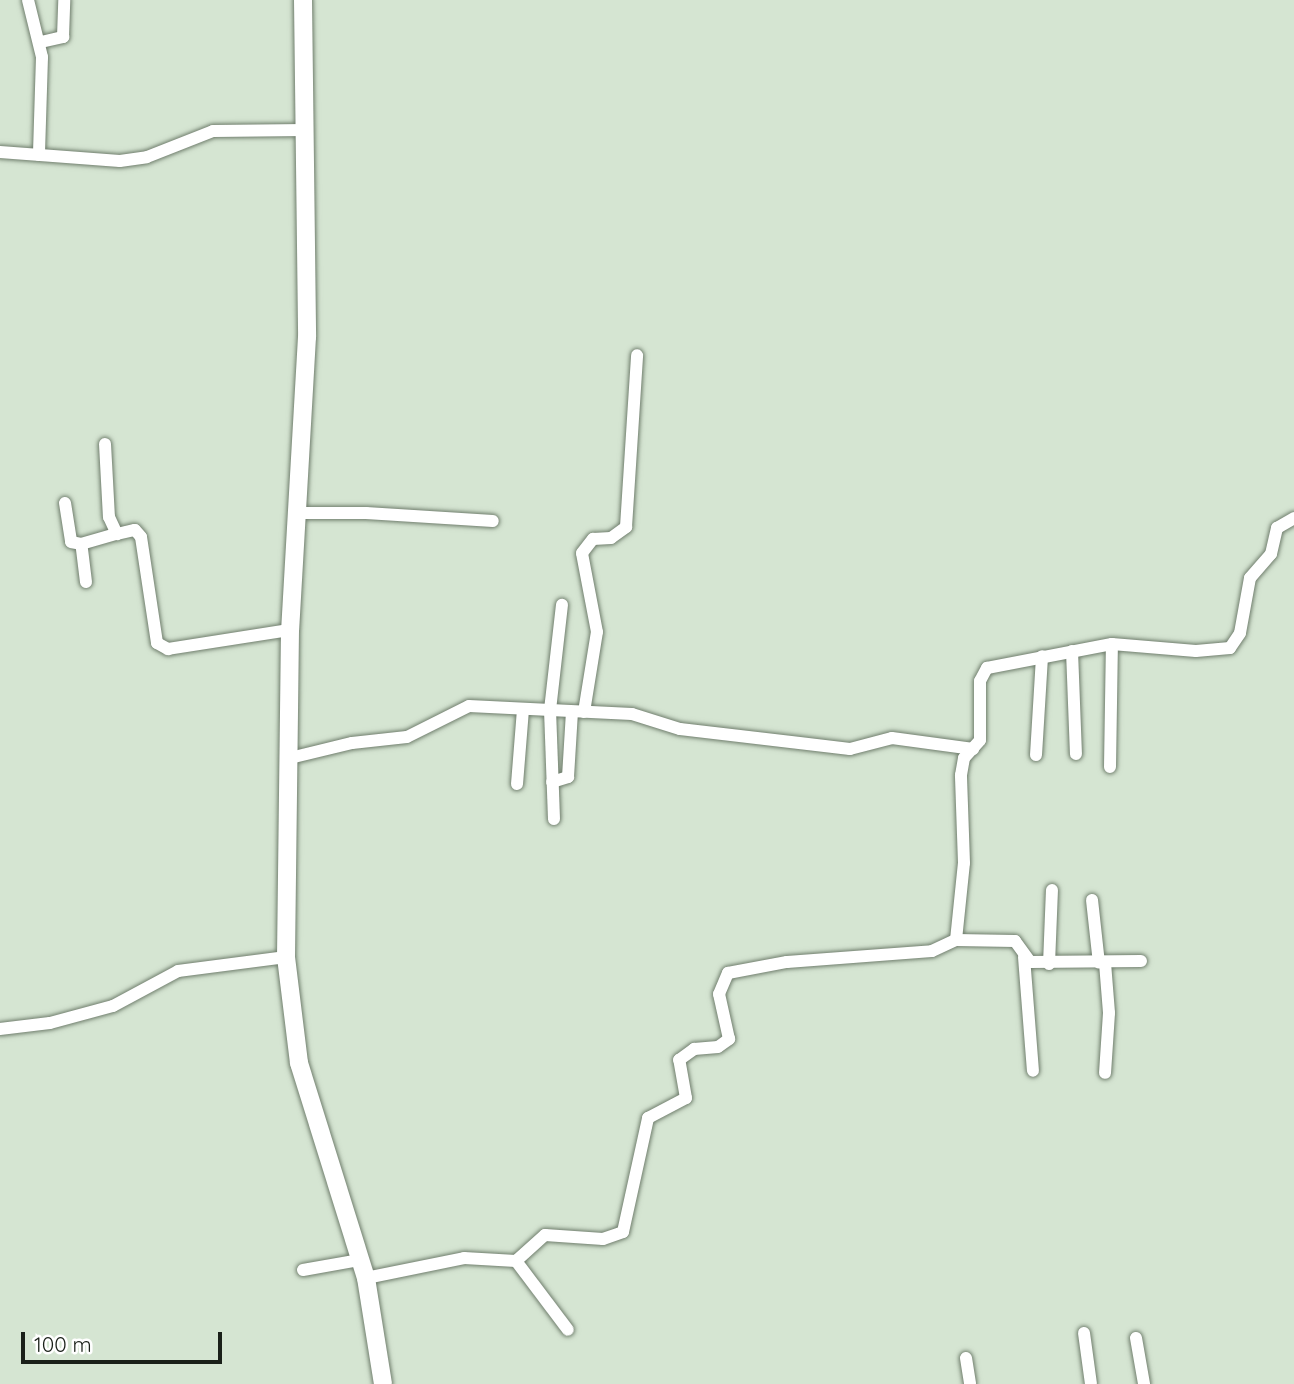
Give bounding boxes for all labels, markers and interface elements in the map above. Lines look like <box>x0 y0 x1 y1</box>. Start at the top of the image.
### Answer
scale bar <box>24 1318 226 1362</box>
text: 100 m <box>34 1331 92 1357</box>

